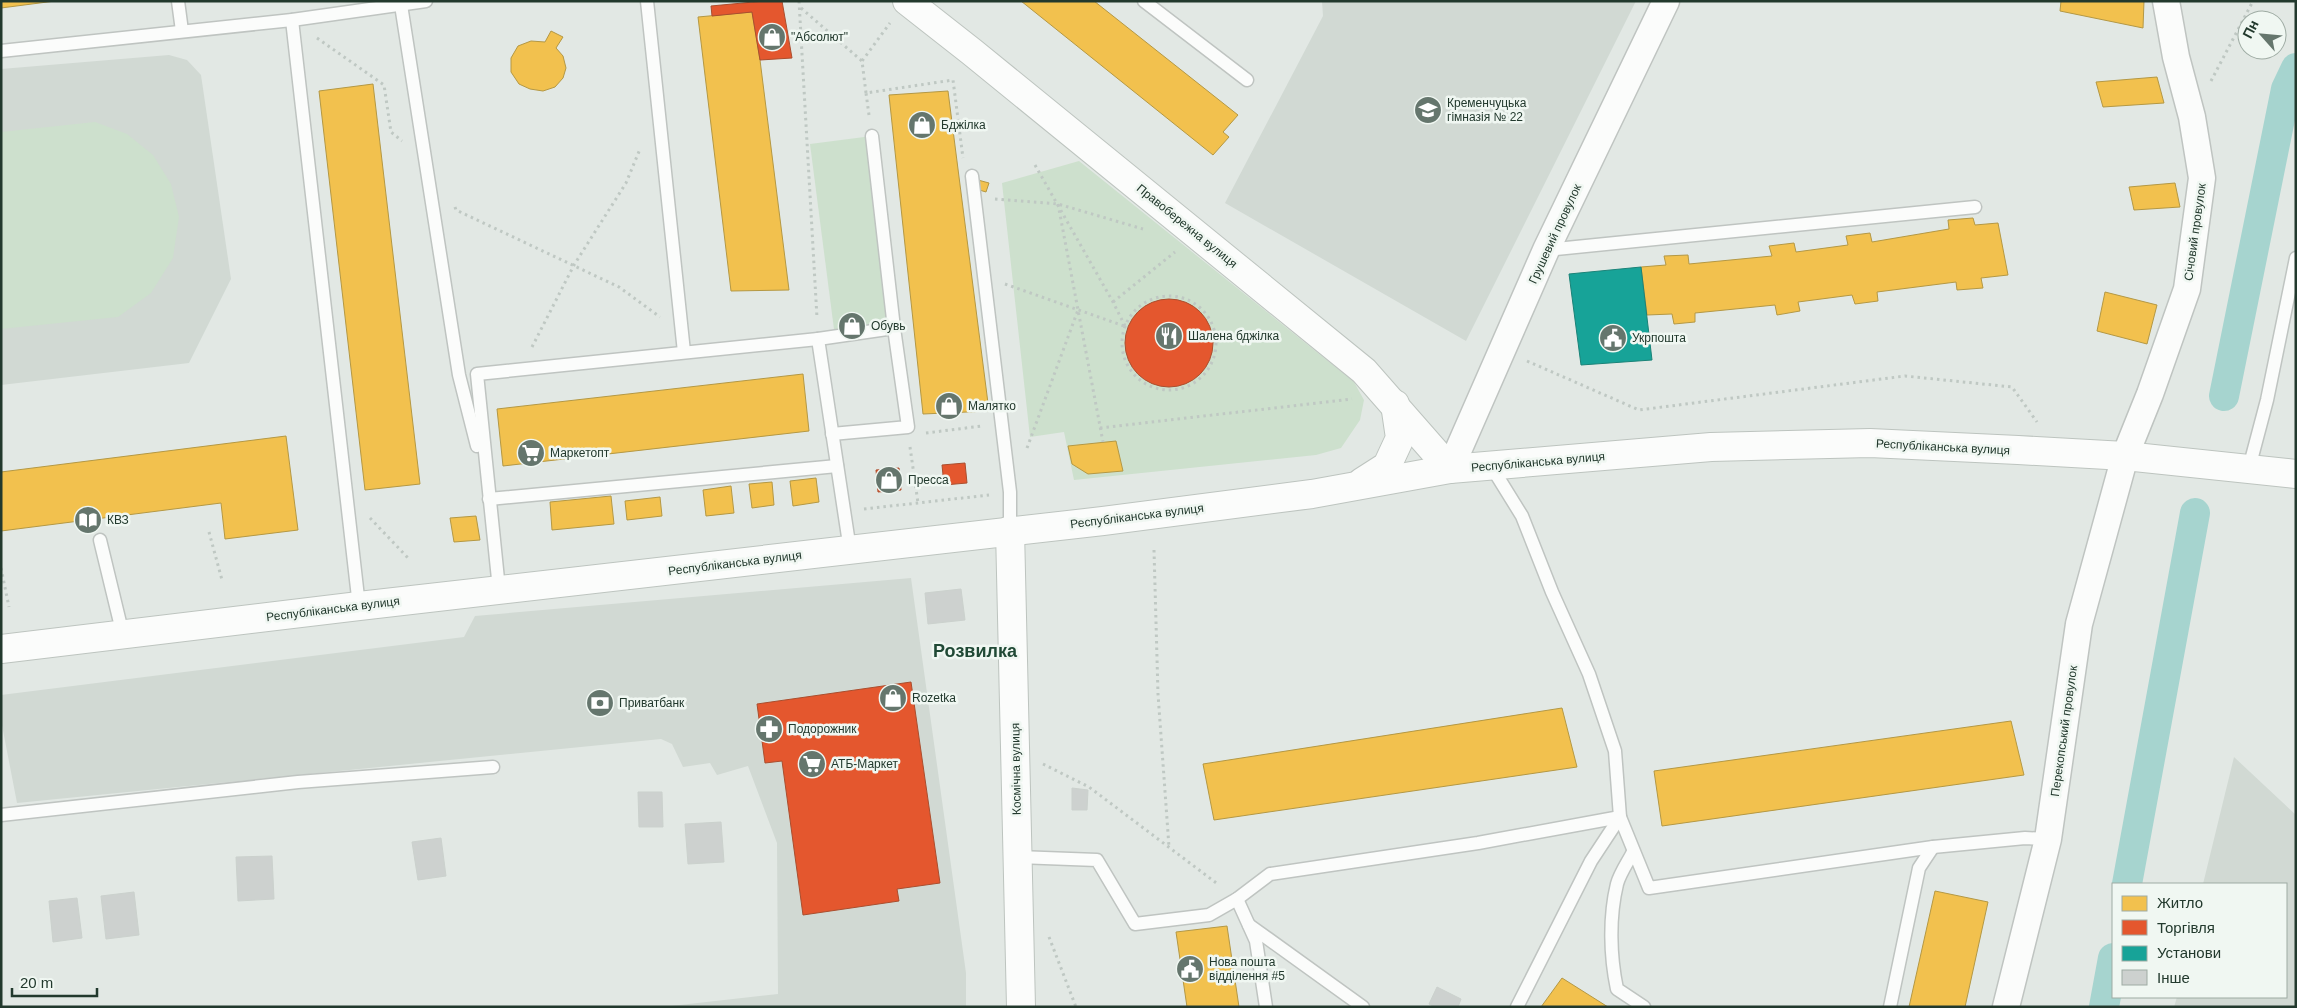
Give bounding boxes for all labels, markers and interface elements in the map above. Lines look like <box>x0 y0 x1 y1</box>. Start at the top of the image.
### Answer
north arrow <box>2237 10 2287 60</box>
text: Пн <box>2239 17 2262 41</box>
shop icon: "Абсолют" <box>757 22 787 52</box>
place label: "Абсолют" <box>791 30 848 44</box>
school or university icon: Кременчуцька гімназія № 22 <box>1413 95 1443 125</box>
place label: Кременчуцька гімназія № 22 <box>1447 96 1527 124</box>
shop icon: Бджілка <box>907 110 937 140</box>
place label: Бджілка <box>941 118 986 132</box>
street label: Правобережна вулиця <box>1134 181 1240 271</box>
street label: Грушевий провулок <box>1526 181 1585 286</box>
street label: Січовий провулок <box>2181 182 2209 282</box>
shop icon: Обувь <box>837 311 867 341</box>
place label: Обувь <box>871 319 906 333</box>
restaurant icon: Шалена бджілка <box>1154 321 1184 351</box>
public building icon: Укрпошта <box>1598 323 1628 353</box>
place label: Шалена бджілка <box>1188 329 1280 343</box>
place label: Укрпошта <box>1632 331 1686 345</box>
shop icon: Малятко <box>934 391 964 421</box>
place label: Малятко <box>968 399 1016 413</box>
street label: Республіканська вулиця <box>1876 436 2010 458</box>
supermarket icon: Маркетопт <box>516 438 546 468</box>
place label: Маркетопт <box>550 446 610 460</box>
street label: Республіканська вулиця <box>1470 449 1606 475</box>
shop icon: Пресса <box>874 465 904 495</box>
place label: Пресса <box>908 473 949 487</box>
street label: Республіканська вулиця <box>1069 501 1205 531</box>
library icon: КВЗ <box>73 505 103 535</box>
place label: КВЗ <box>107 513 129 527</box>
street label: Республіканська вулиця <box>667 548 803 578</box>
street label: Республіканська вулиця <box>265 594 401 624</box>
district label: Розвилка <box>933 641 1018 661</box>
street label: Перекопський провулок <box>2048 664 2080 797</box>
shop icon: Rozetka <box>878 683 908 713</box>
bank icon: Приватбанк <box>585 688 615 718</box>
place label: Rozetka <box>912 691 956 705</box>
place label: Приватбанк <box>619 696 685 710</box>
pharmacy icon: Подорожник <box>754 714 784 744</box>
place label: Подорожник <box>788 722 857 736</box>
street label: Космічна вулиця <box>1008 723 1024 815</box>
supermarket icon: АТБ-Маркет <box>797 749 827 779</box>
place label: АТБ-Маркет <box>831 757 898 771</box>
legend <box>2112 883 2287 998</box>
text: Житло <box>2157 894 2203 911</box>
text: Торгівля <box>2157 919 2215 936</box>
text: Установи <box>2157 944 2221 961</box>
public building icon: Нова пошта відділення #5 <box>1175 954 1205 984</box>
place label: Нова пошта відділення #5 <box>1209 955 1285 983</box>
scale bar <box>12 966 98 998</box>
text: Інше <box>2157 969 2190 986</box>
text: 20 m <box>20 974 53 991</box>

